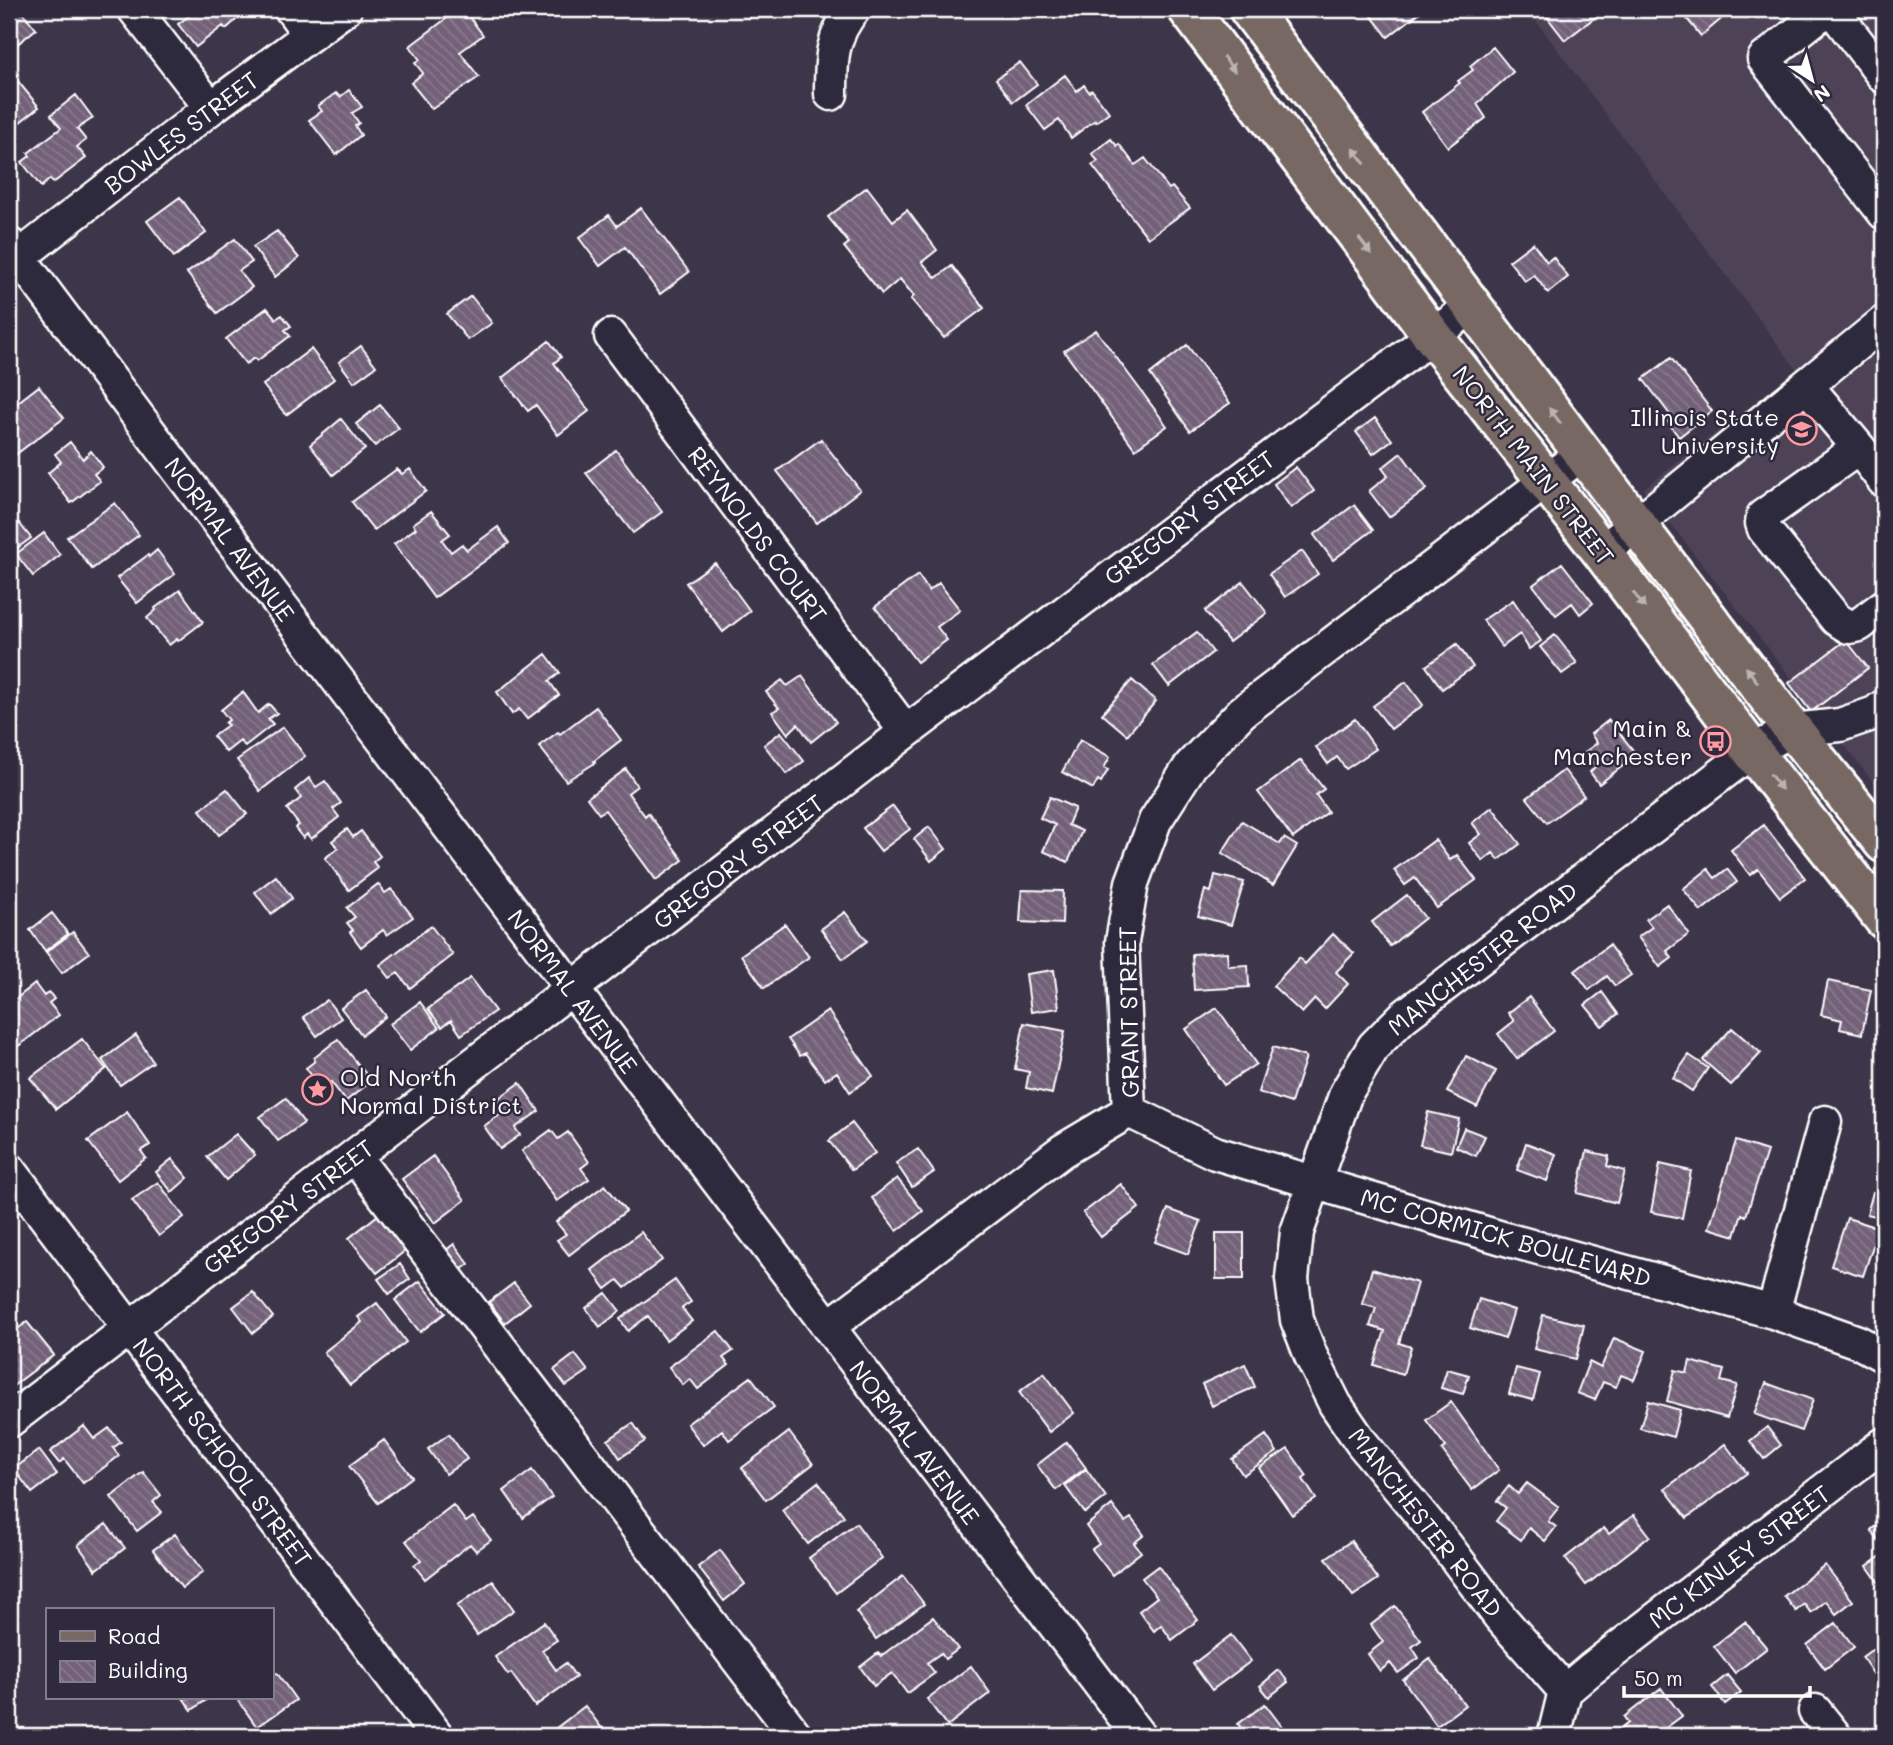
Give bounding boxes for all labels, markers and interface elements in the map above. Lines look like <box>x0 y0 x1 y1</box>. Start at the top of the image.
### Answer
north arrow <box>1778 46 1848 116</box>
one-way arrow <box>1221 54 1236 72</box>
street label: BOWLES STREET <box>98 64 264 200</box>
text: N <box>1809 80 1835 109</box>
one-way arrow <box>1353 147 1367 165</box>
one-way arrow <box>1358 236 1372 255</box>
street label: NORTH MAIN STREET <box>1446 359 1622 571</box>
place label: Illinois State University <box>1630 401 1779 460</box>
one-way arrow <box>1548 407 1562 425</box>
school or university icon: Illinois State University <box>1785 413 1819 447</box>
street label: REYNOLDS COURT <box>682 440 834 628</box>
street label: GREGORY STREET <box>1098 443 1280 591</box>
street label: NORMAL AVENUE <box>158 451 302 627</box>
one-way arrow <box>1631 591 1646 609</box>
one-way arrow <box>1744 667 1759 685</box>
place label: Main & Manchester <box>1553 712 1692 771</box>
bus stop icon: Main & Manchester <box>1698 724 1732 758</box>
one-way arrow <box>1768 772 1783 790</box>
street label: GREGORY STREET <box>647 787 829 935</box>
street label: MANCHESTER ROAD <box>1381 874 1583 1042</box>
street label: NORMAL AVENUE <box>501 903 645 1079</box>
street label: GRANT STREET <box>1111 926 1145 1098</box>
place label: Old North Normal District <box>340 1061 522 1120</box>
place icon: Old North Normal District <box>300 1073 334 1107</box>
street label: GREGORY STREET <box>197 1132 379 1280</box>
street label: MC CORMICK BOULEVARD <box>1357 1181 1655 1293</box>
street label: NORTH SCHOOL STREET <box>127 1331 319 1573</box>
street label: NORMAL AVENUE <box>843 1354 987 1530</box>
street label: MANCHESTER ROAD <box>1342 1421 1510 1623</box>
street label: MC KINLEY STREET <box>1642 1478 1836 1634</box>
legend <box>46 1608 273 1700</box>
text: Road <box>108 1622 160 1649</box>
scale bar <box>1624 1654 1809 1698</box>
text: Building <box>108 1656 188 1683</box>
text: 50 m <box>1634 1664 1683 1691</box>

